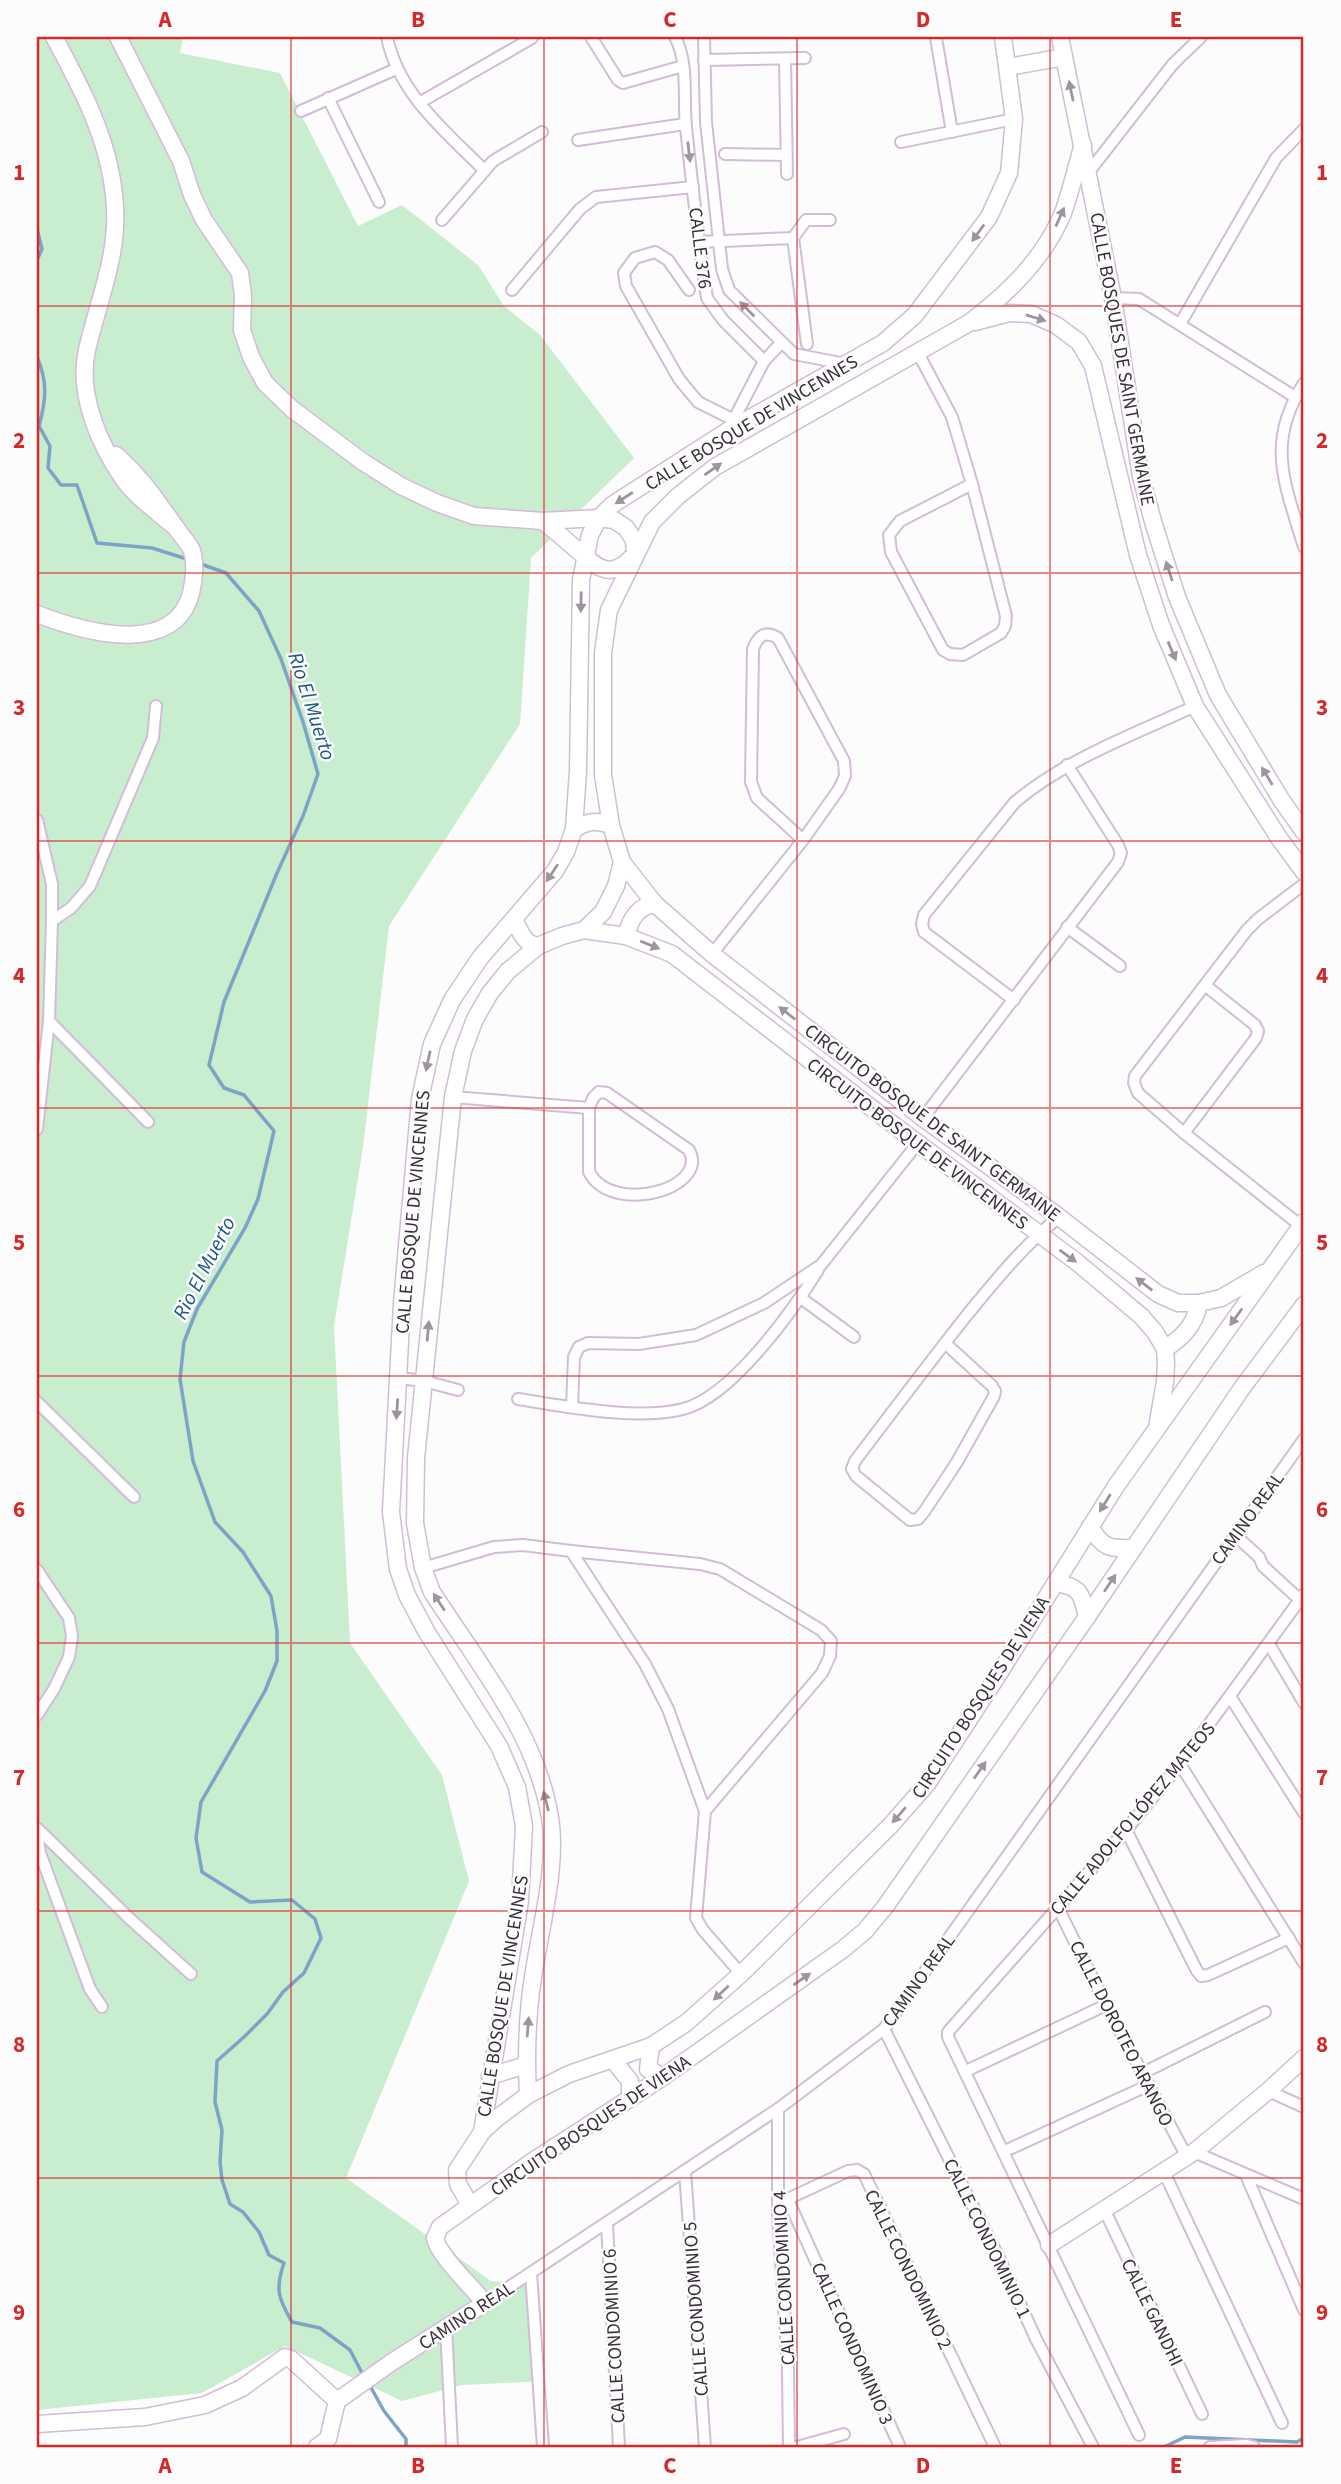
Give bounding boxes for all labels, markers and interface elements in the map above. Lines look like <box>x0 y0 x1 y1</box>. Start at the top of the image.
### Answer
text: A <box>157 3 172 36</box>
text: B <box>411 3 425 36</box>
text: C <box>663 3 677 36</box>
text: D <box>916 3 930 36</box>
text: E <box>1170 3 1182 36</box>
one-way arrow <box>1066 80 1077 102</box>
one-way arrow <box>684 141 695 163</box>
text: 1 <box>13 156 25 189</box>
text: 1 <box>1316 156 1328 189</box>
street label: CALLE 376 <box>681 206 718 290</box>
one-way arrow <box>1054 207 1066 227</box>
street label: CALLE BOSQUES DE SAINT GERMAINE <box>1082 210 1161 508</box>
one-way arrow <box>971 224 985 242</box>
one-way arrow <box>738 300 755 317</box>
one-way arrow <box>1025 313 1046 323</box>
street label: CALLE BOSQUE DE VINCENNES <box>640 349 863 498</box>
text: 2 <box>13 424 25 457</box>
text: 2 <box>1316 424 1328 457</box>
one-way arrow <box>704 462 722 476</box>
one-way arrow <box>614 491 633 504</box>
one-way arrow <box>1163 560 1174 581</box>
one-way arrow <box>575 591 587 613</box>
one-way arrow <box>1166 641 1178 661</box>
water label: Rio El Muerto <box>280 648 344 764</box>
text: 3 <box>13 691 25 724</box>
text: 3 <box>1316 691 1328 724</box>
one-way arrow <box>1260 766 1273 785</box>
one-way arrow <box>546 863 559 883</box>
one-way arrow <box>640 939 661 950</box>
text: 4 <box>13 959 25 992</box>
text: 4 <box>1316 959 1328 992</box>
one-way arrow <box>779 1005 797 1020</box>
street label: CIRCUITO BOSQUE DE SAINT GERMAINE <box>798 1018 1066 1229</box>
one-way arrow <box>422 1050 433 1072</box>
street label: CIRCUITO BOSQUE DE VINCENNES <box>801 1052 1034 1237</box>
street label: CALLE BOSQUE DE VINCENNES <box>389 1089 438 1335</box>
water label: Rio El Muerto <box>165 1211 243 1325</box>
text: 5 <box>13 1226 25 1259</box>
text: 5 <box>1316 1226 1328 1259</box>
one-way arrow <box>1059 1249 1077 1263</box>
one-way arrow <box>1135 1277 1153 1291</box>
one-way arrow <box>1229 1308 1243 1326</box>
one-way arrow <box>423 1320 434 1342</box>
one-way arrow <box>392 1398 403 1420</box>
street label: CAMINO REAL <box>1205 1467 1291 1571</box>
text: 6 <box>13 1493 25 1526</box>
one-way arrow <box>1098 1493 1111 1512</box>
text: 6 <box>1316 1493 1328 1526</box>
one-way arrow <box>1103 1574 1116 1593</box>
street label: CIRCUITO BOSQUES DE VIENA <box>906 1591 1057 1804</box>
one-way arrow <box>432 1593 445 1612</box>
street label: CALLE ADOLFO LÓPEZ MATEOS <box>1044 1716 1222 1922</box>
text: 7 <box>13 1761 25 1794</box>
one-way arrow <box>973 1761 987 1779</box>
text: 7 <box>1316 1761 1328 1794</box>
one-way arrow <box>540 1790 551 1812</box>
one-way arrow <box>892 1806 908 1823</box>
street label: CALLE BOSQUE DE VINCENNES <box>471 1874 536 2119</box>
street label: CAMINO REAL <box>876 1929 962 2033</box>
street label: CALLE DOROTEO ARANGO <box>1062 1936 1179 2131</box>
one-way arrow <box>793 1972 811 1986</box>
one-way arrow <box>713 1985 730 2001</box>
one-way arrow <box>523 2015 534 2037</box>
text: 8 <box>13 2028 25 2061</box>
text: 8 <box>1316 2028 1328 2061</box>
street label: CIRCUITO BOSQUES DE VIENA <box>485 2049 697 2204</box>
street label: CALLE CONDOMINIO 1 <box>936 2154 1037 2323</box>
street label: CALLE CONDOMINIO 2 <box>857 2185 958 2354</box>
street label: CALLE CONDOMINIO 4 <box>766 2190 803 2366</box>
street label: CALLE CONDOMINIO 5 <box>677 2221 716 2397</box>
street label: CALLE CONDOMINIO 6 <box>596 2248 633 2424</box>
street label: CALLE GANDHI <box>1114 2254 1189 2371</box>
street label: CALLE CONDOMINIO 3 <box>804 2258 900 2429</box>
street label: CAMINO REAL <box>414 2275 520 2357</box>
text: 9 <box>13 2296 25 2329</box>
text: 9 <box>1316 2296 1328 2329</box>
text: A <box>157 2449 172 2482</box>
text: B <box>411 2449 425 2482</box>
text: C <box>663 2449 677 2482</box>
text: D <box>916 2449 930 2482</box>
text: E <box>1170 2449 1182 2482</box>

